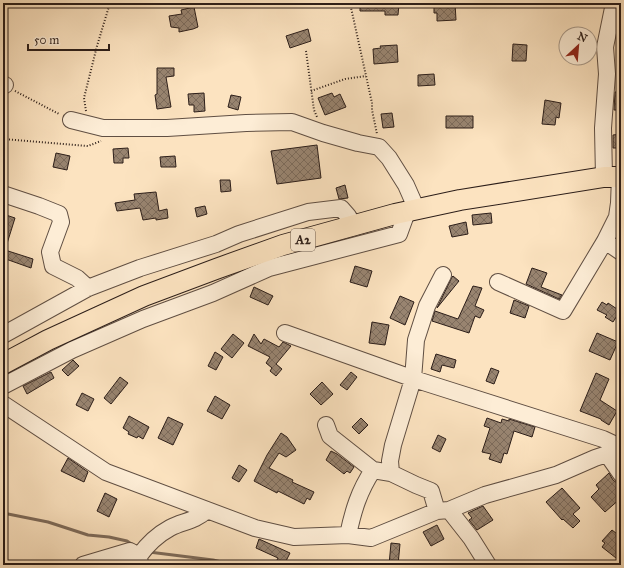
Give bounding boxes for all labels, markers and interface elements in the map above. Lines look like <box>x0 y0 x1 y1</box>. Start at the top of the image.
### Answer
scale bar <box>28 26 109 52</box>
north arrow <box>558 26 598 66</box>
text: N <box>575 30 590 46</box>
text: 50 m <box>34 33 59 47</box>
road number: A2 <box>291 229 315 251</box>

